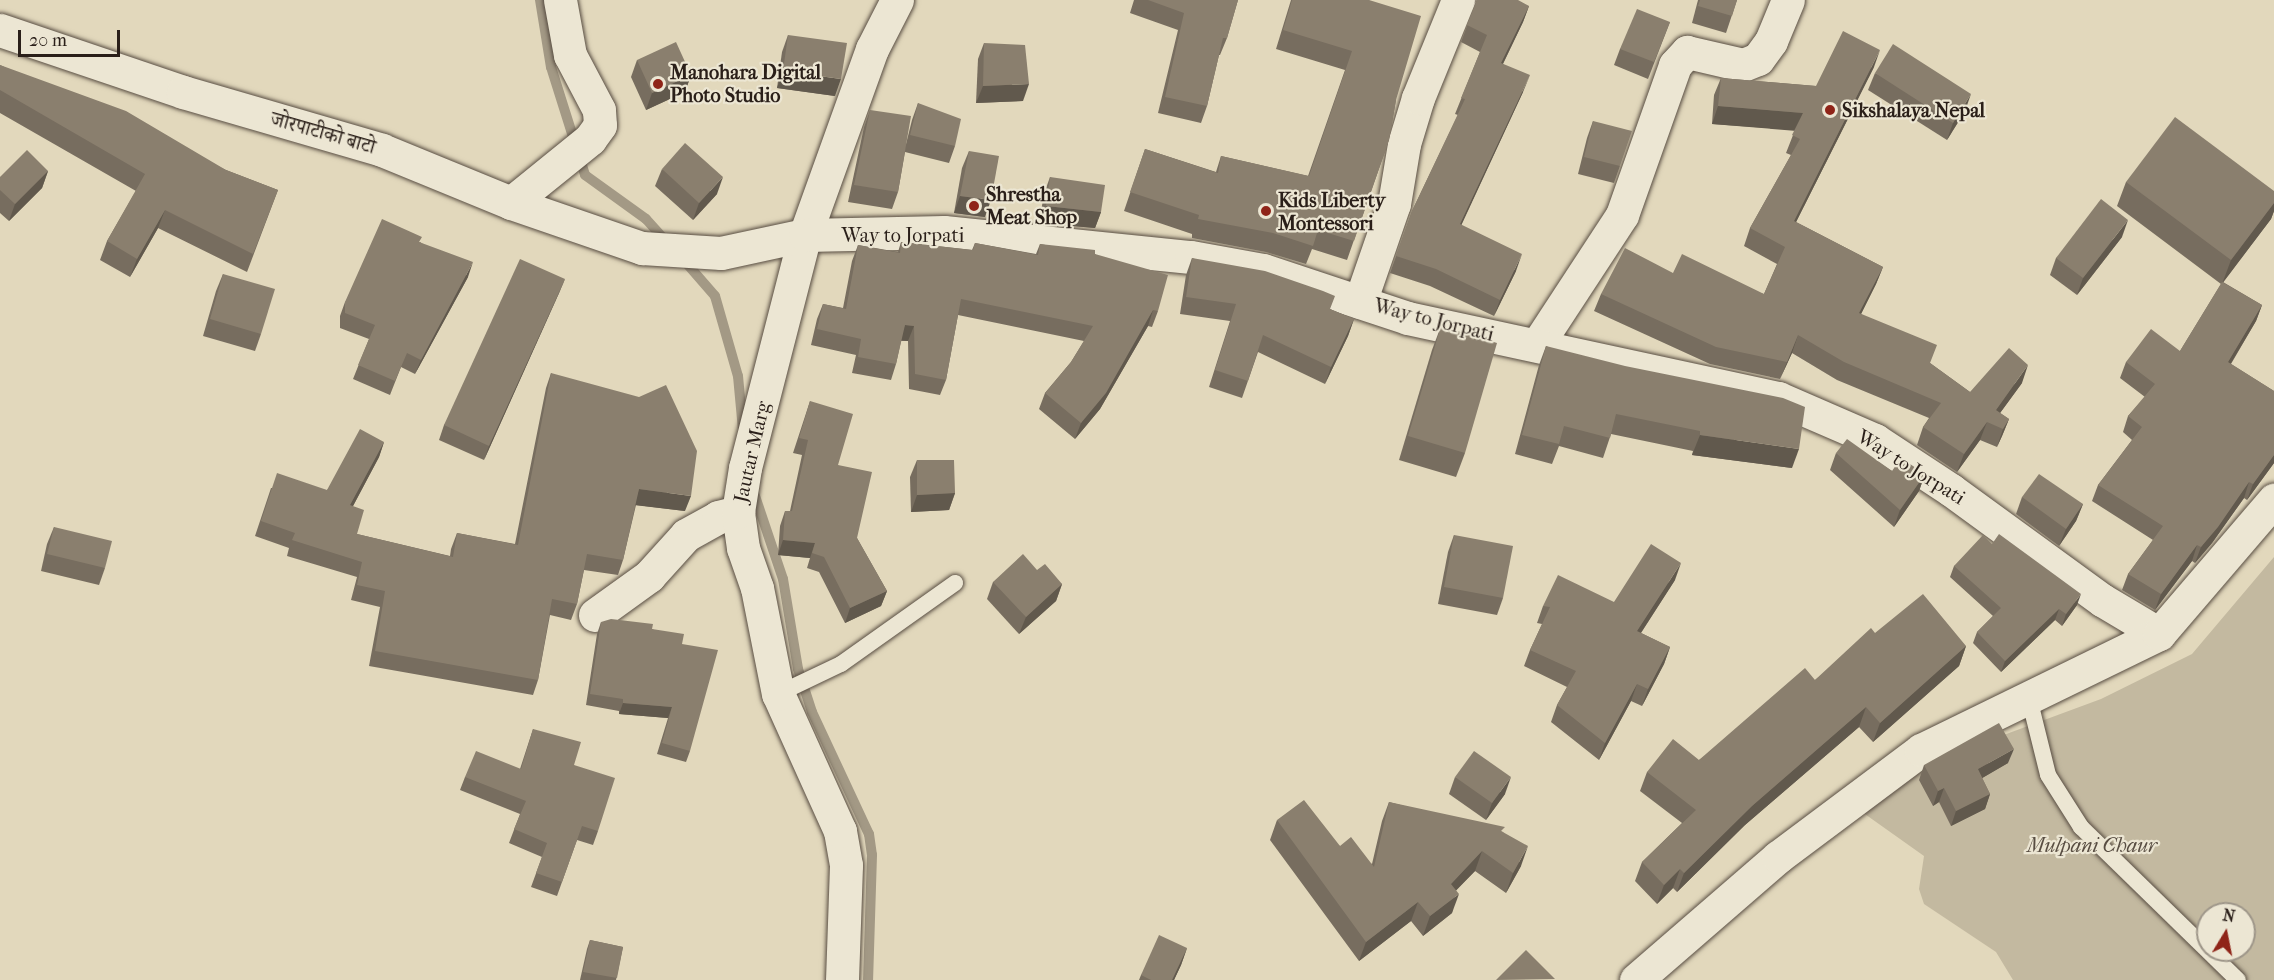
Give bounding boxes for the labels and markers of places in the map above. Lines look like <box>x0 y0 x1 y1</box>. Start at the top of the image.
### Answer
place label: Manohara Digital Photo Studio <box>670 60 821 107</box>
marker: Manohara Digital Photo Studio <box>651 77 665 91</box>
place label: Sikshalaya Nepal <box>1842 98 1985 122</box>
marker: Sikshalaya Nepal <box>1823 103 1837 117</box>
place label: Shrestha Meat Shop <box>986 183 1077 230</box>
place label: Kids Liberty Montessori <box>1278 188 1385 235</box>
marker: Shrestha Meat Shop <box>967 199 981 213</box>
marker: Kids Liberty Montessori <box>1259 204 1273 218</box>

